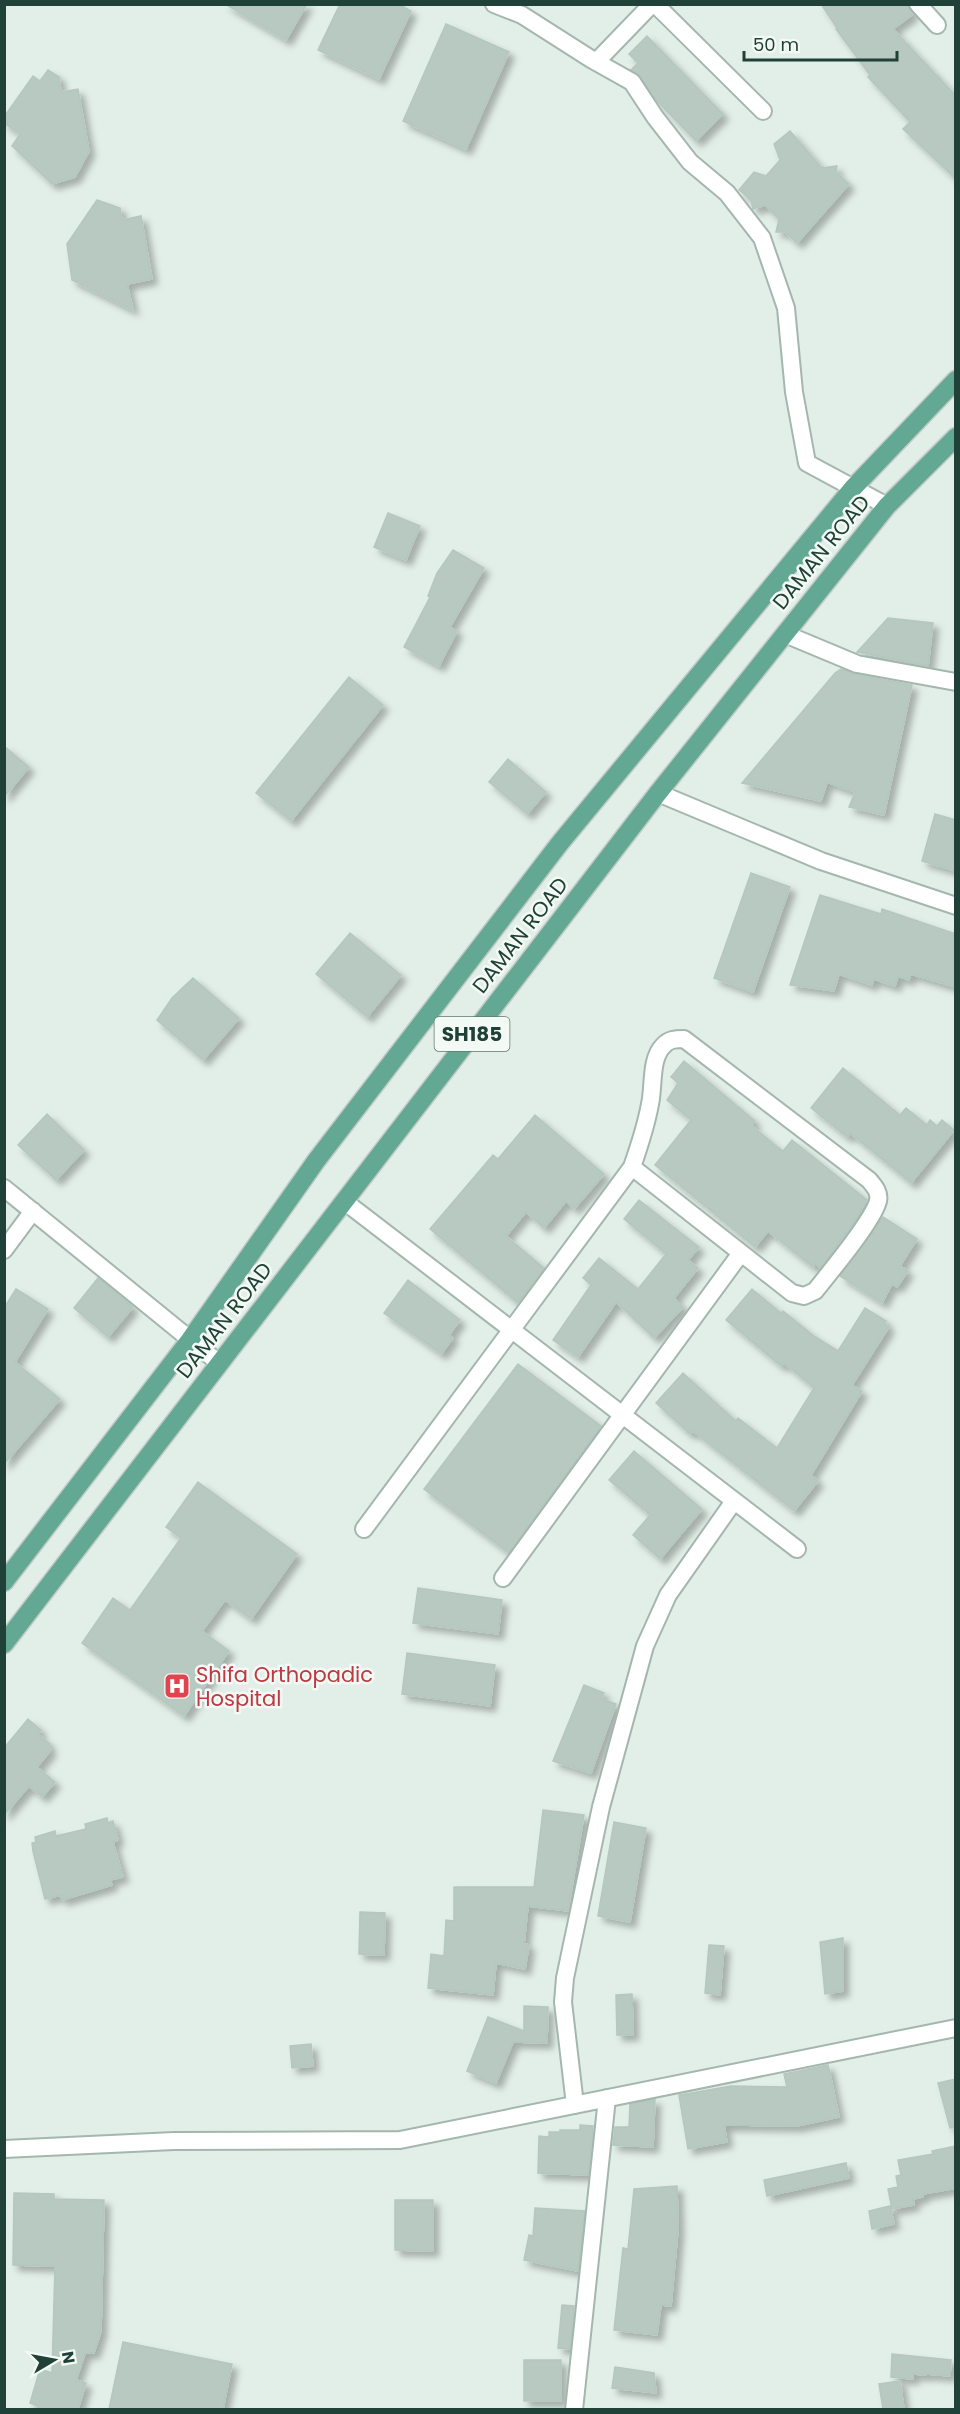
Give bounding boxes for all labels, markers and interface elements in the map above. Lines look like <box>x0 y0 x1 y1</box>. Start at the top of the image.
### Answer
scale bar <box>744 24 897 62</box>
text: 50 m <box>753 32 799 57</box>
street label: DAMAN ROAD <box>766 489 876 615</box>
street label: DAMAN ROAD <box>466 871 574 999</box>
road number: SH185 <box>434 1017 510 1051</box>
street label: DAMAN ROAD <box>170 1256 278 1384</box>
place label: Shifa Orthopadic Hospital <box>196 1660 373 1713</box>
hospital icon: Shifa Orthopadic Hospital <box>162 1671 192 1701</box>
north arrow <box>24 2330 84 2390</box>
text: N <box>56 2350 81 2365</box>

